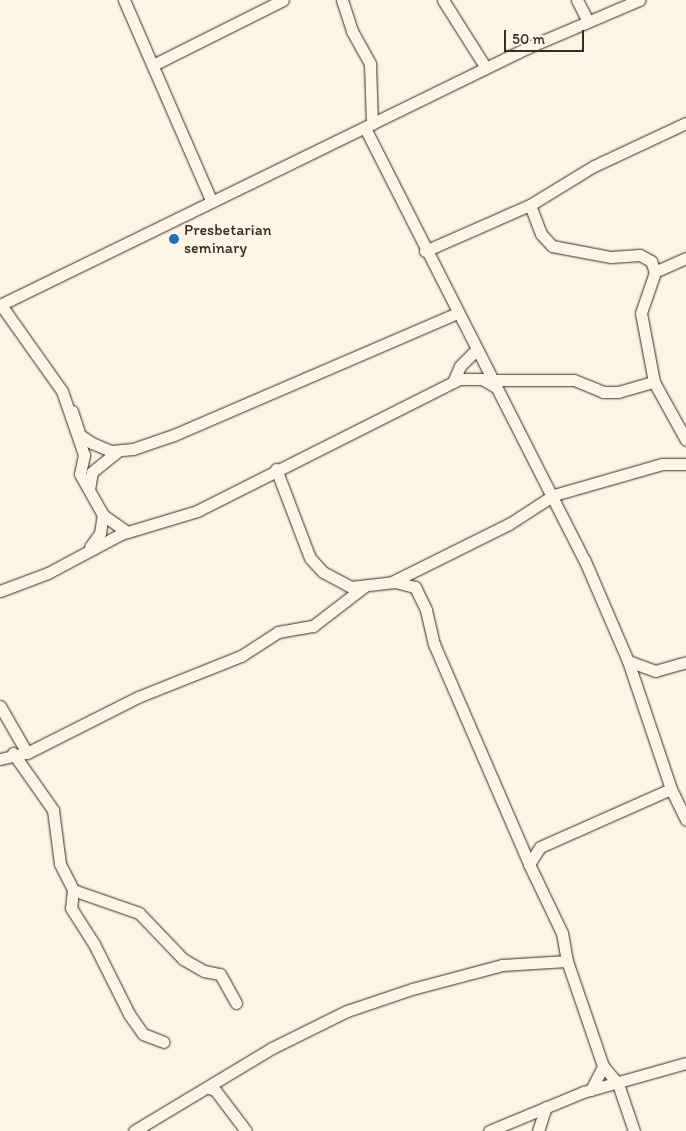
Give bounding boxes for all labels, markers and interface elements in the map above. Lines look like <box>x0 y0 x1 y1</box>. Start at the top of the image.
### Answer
scale bar <box>506 20 586 52</box>
text: 50 m <box>512 30 545 48</box>
place label: Presbetarian seminary <box>184 220 272 258</box>
marker: Presbetarian seminary <box>168 233 180 245</box>

